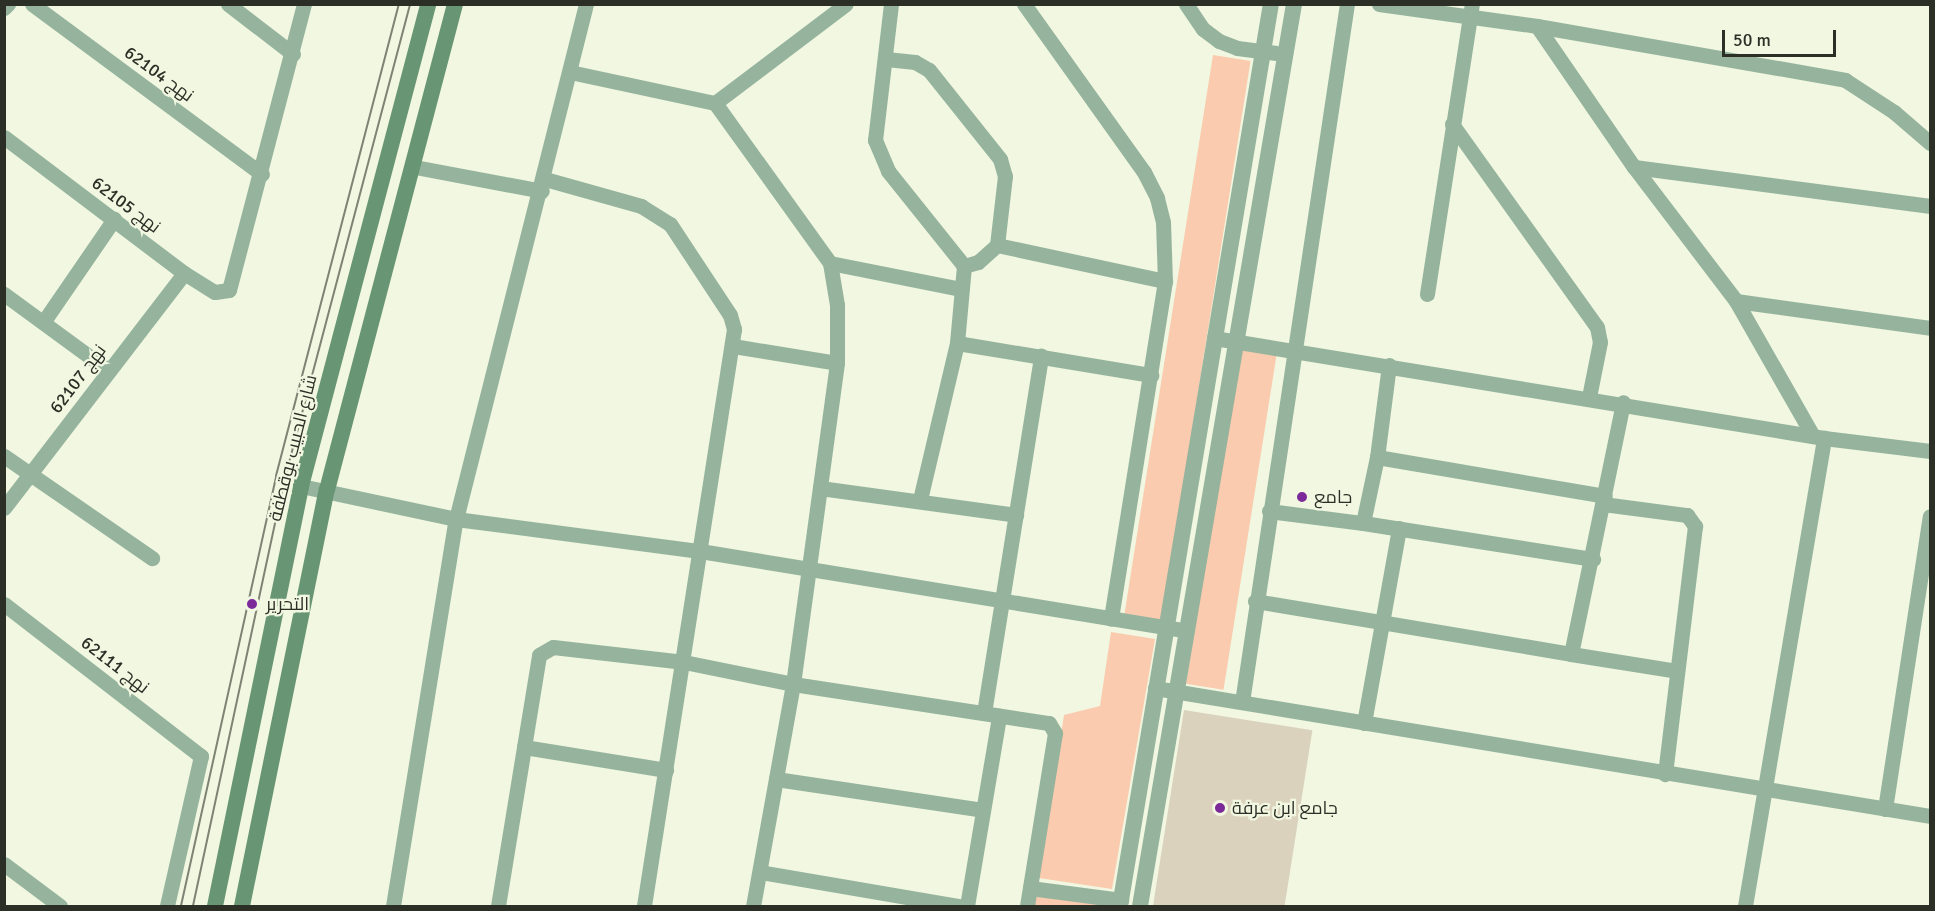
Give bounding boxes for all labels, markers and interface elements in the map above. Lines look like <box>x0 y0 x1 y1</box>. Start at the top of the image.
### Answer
scale bar <box>1725 18 1839 56</box>
text: 50 m <box>1733 29 1771 51</box>
street label: نهج 62104 <box>120 42 198 106</box>
street label: نهج 62105 <box>87 172 165 238</box>
street label: نهج 62107 <box>45 340 111 418</box>
street label: شارع الحبيب بوقطفة <box>264 372 322 524</box>
place label: جامع <box>1314 486 1352 508</box>
marker: جامع <box>1295 490 1309 504</box>
place label: التحرير <box>266 593 309 615</box>
marker: التحرير <box>243 595 261 613</box>
street label: نهج 62111 <box>77 632 153 698</box>
place label: جامع ابن عرفة <box>1232 797 1338 819</box>
marker: جامع ابن عرفة <box>1213 801 1227 815</box>

